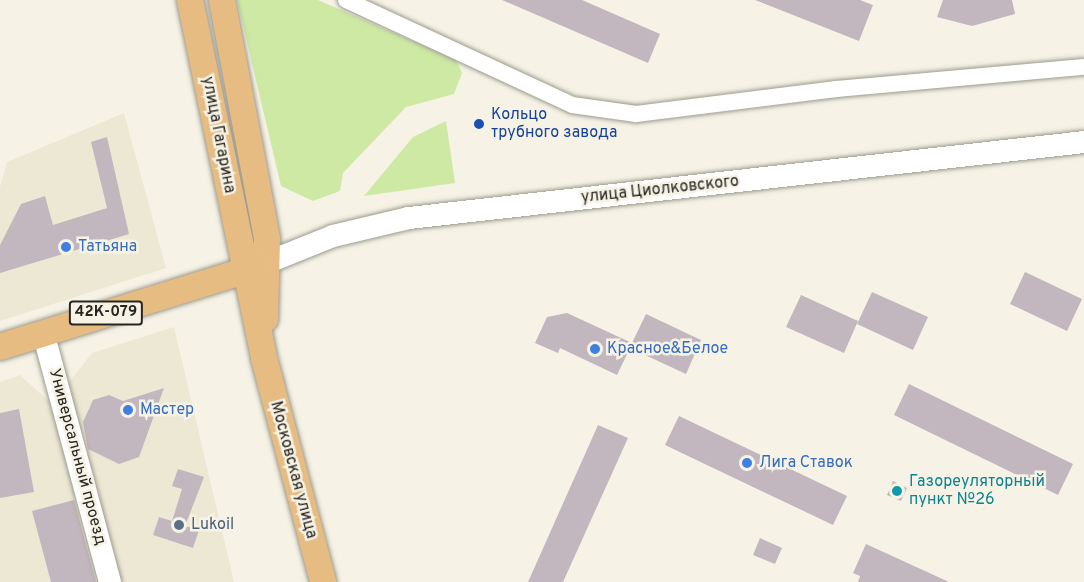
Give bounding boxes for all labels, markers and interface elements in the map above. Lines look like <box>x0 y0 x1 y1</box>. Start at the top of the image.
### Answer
street label: улица Гагарина <box>197 75 239 195</box>
place label: Кольцо трубного завода <box>491 105 617 143</box>
marker: Кольцо трубного завода <box>472 117 486 131</box>
street label: улица Циолковского <box>580 172 740 208</box>
place label: Татьяна <box>78 237 137 257</box>
marker: Татьяна <box>59 240 73 254</box>
road number: 42К-079 <box>68 301 144 325</box>
place label: Красное&Белое <box>607 339 728 359</box>
marker: Красное&Белое <box>588 342 602 356</box>
street label: Универсальный проезд <box>44 367 110 547</box>
street label: Московская улица <box>265 399 321 541</box>
place label: Мастер <box>140 400 194 420</box>
marker: Мастер <box>121 403 135 417</box>
place label: Лига Ставок <box>759 453 853 473</box>
marker: Лига Ставок <box>740 456 754 470</box>
place label: Газореуляторный пункт №26 <box>909 472 1045 510</box>
marker: Газореуляторный пункт №26 <box>890 484 904 498</box>
place label: Lukoil <box>191 515 234 535</box>
marker: Lukoil <box>172 518 186 532</box>

